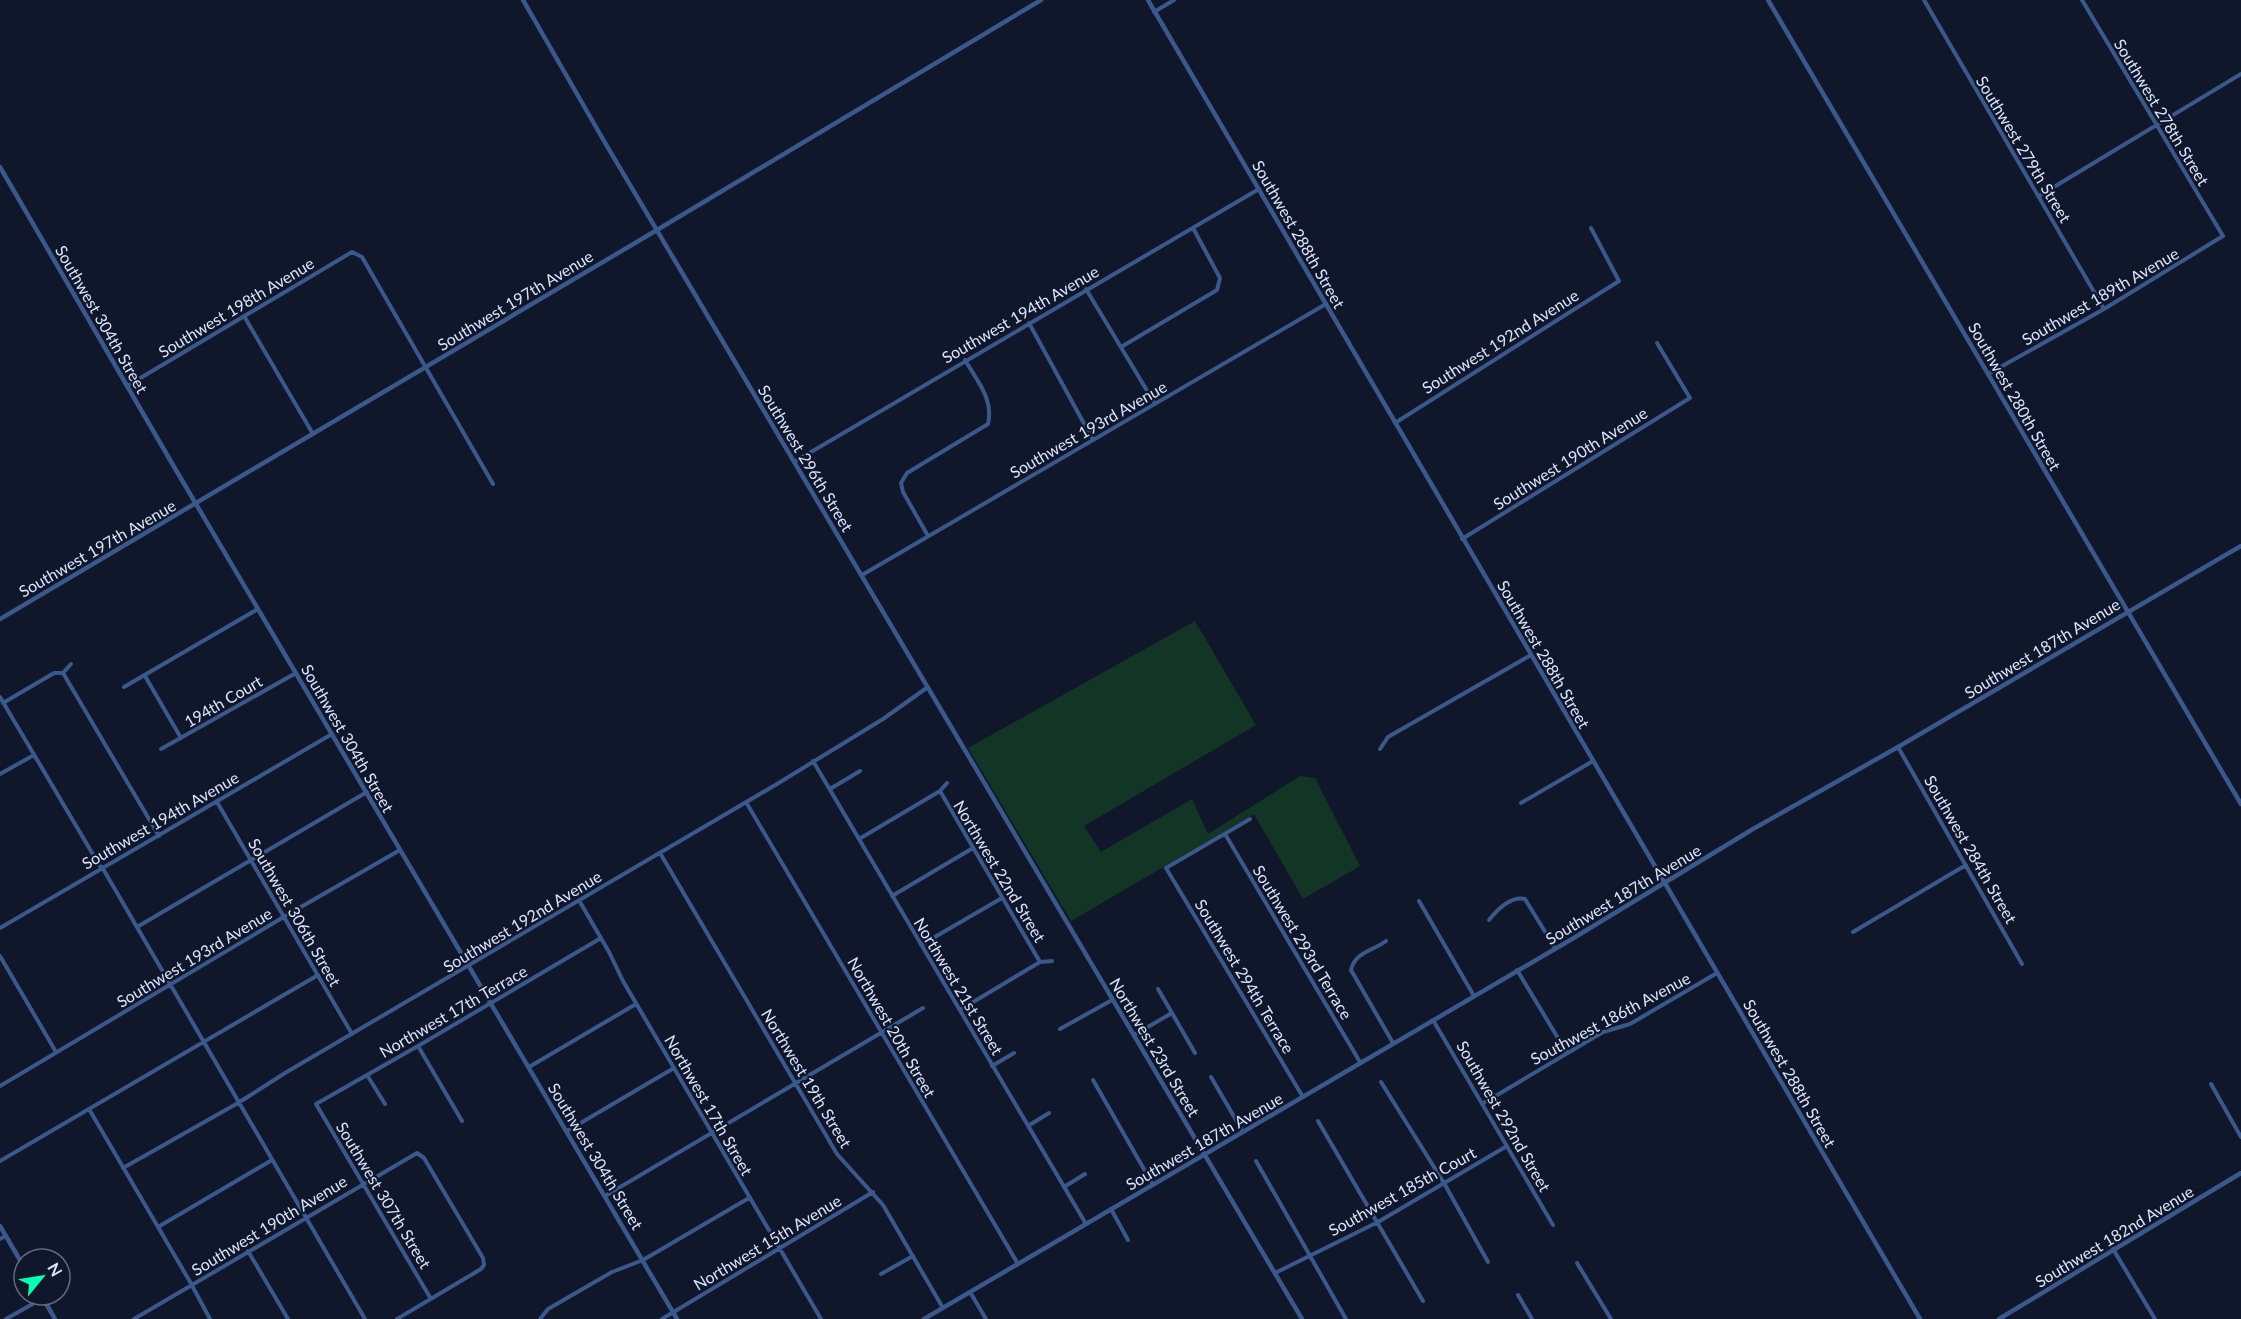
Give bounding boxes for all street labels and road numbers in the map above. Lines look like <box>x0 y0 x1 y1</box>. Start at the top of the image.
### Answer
street label: Southwest 278th Street <box>2111 35 2213 189</box>
street label: Southwest 279th Street <box>1973 72 2075 226</box>
street label: Southwest 288th Street <box>1249 157 1349 312</box>
street label: Southwest 304th Street <box>52 242 152 397</box>
street label: Southwest 189th Avenue <box>2018 243 2182 349</box>
street label: Southwest 197th Avenue <box>434 246 596 354</box>
street label: Southwest 198th Avenue <box>155 253 317 361</box>
street label: Southwest 194th Avenue <box>938 261 1102 367</box>
street label: Southwest 192nd Avenue <box>1418 285 1582 397</box>
street label: Southwest 280th Street <box>1965 319 2065 474</box>
street label: Southwest 193rd Avenue <box>1006 376 1170 482</box>
street label: Southwest 296th Street <box>755 381 857 535</box>
street label: Southwest 190th Avenue <box>1490 403 1650 513</box>
street label: Southwest 197th Avenue <box>15 495 179 601</box>
street label: Southwest 288th Street <box>1494 577 1594 732</box>
street label: Southwest 187th Avenue <box>1961 594 2123 702</box>
street label: Southwest 304th Street <box>298 661 398 816</box>
street label: 194th Court <box>181 671 266 731</box>
street label: Southwest 194th Avenue <box>78 767 242 873</box>
street label: Southwest 284th Street <box>1921 772 2021 927</box>
street label: Northwest 22nd Street <box>950 797 1050 945</box>
street label: Southwest 306th Street <box>245 835 345 990</box>
street label: Southwest 187th Avenue <box>1542 840 1704 948</box>
street label: Southwest 293rd Terrace <box>1249 862 1357 1022</box>
street label: Southwest 192nd Avenue <box>439 866 605 976</box>
street label: Southwest 294th Terrace <box>1191 896 1299 1056</box>
street label: Southwest 193rd Avenue <box>113 903 275 1011</box>
street label: Northwest 21st Street <box>911 914 1008 1058</box>
street label: Northwest 20th Street <box>844 954 940 1101</box>
street label: Northwest 17th Terrace <box>376 961 530 1061</box>
street label: Southwest 186th Avenue <box>1527 968 1693 1068</box>
street label: Northwest 23rd Street <box>1106 974 1204 1120</box>
street label: Southwest 288th Street <box>1740 996 1840 1151</box>
street label: Northwest 19th Street <box>758 1005 856 1151</box>
street label: Northwest 17th Street <box>661 1032 757 1179</box>
street label: Southwest 292nd Street <box>1453 1037 1555 1195</box>
street label: Southwest 304th Street <box>545 1079 647 1233</box>
street label: Southwest 187th Avenue <box>1122 1088 1286 1194</box>
street label: Southwest 307th Street <box>333 1118 435 1272</box>
street label: Southwest 185th Court <box>1325 1142 1479 1239</box>
street label: Southwest 190th Avenue <box>188 1171 350 1279</box>
street label: Southwest 182nd Avenue <box>2031 1181 2197 1291</box>
street label: Northwest 15th Avenue <box>690 1190 844 1294</box>

